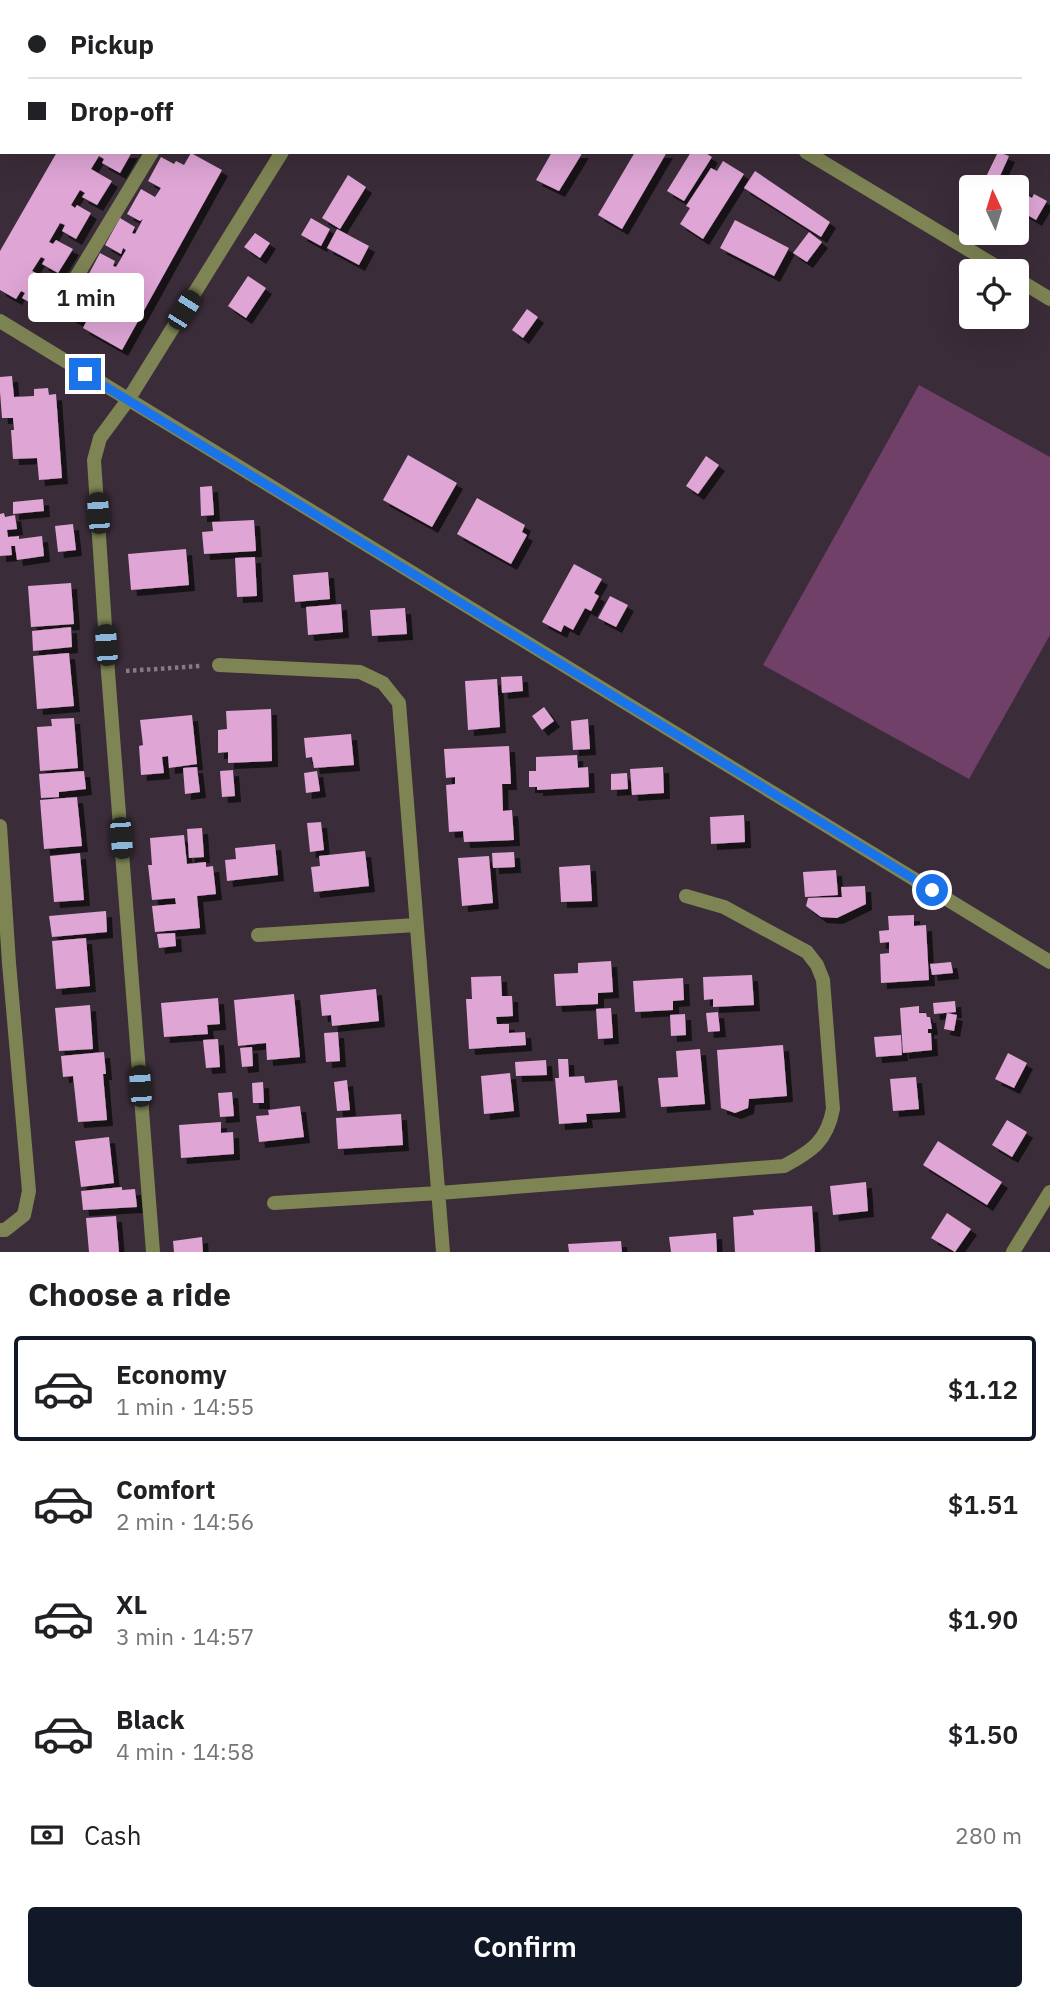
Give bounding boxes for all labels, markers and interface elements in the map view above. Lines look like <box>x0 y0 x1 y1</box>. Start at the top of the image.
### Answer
text: Pickup <box>70 27 154 61</box>
text: Drop-off <box>70 94 173 128</box>
north arrow <box>959 175 1029 245</box>
map controls <box>959 175 1029 329</box>
button: locate <box>959 259 1029 329</box>
callout: 1 min <box>27 272 143 322</box>
text: 1 min <box>56 282 116 312</box>
car <box>164 287 205 333</box>
route end <box>69 358 101 390</box>
car <box>87 491 110 535</box>
car <box>95 623 118 667</box>
car <box>110 816 133 860</box>
route start <box>916 874 948 906</box>
car <box>129 1064 152 1108</box>
text: Choose a ride <box>28 1273 231 1315</box>
icon: car <box>32 1357 95 1420</box>
text: Economy <box>116 1357 227 1391</box>
text: $1.12 <box>948 1372 1018 1406</box>
text: 1 min · 14:55 <box>116 1391 254 1421</box>
icon: car <box>32 1472 95 1535</box>
text: Comfort <box>116 1472 215 1506</box>
text: $1.51 <box>948 1487 1018 1521</box>
text: 2 min · 14:56 <box>116 1506 254 1536</box>
icon: car <box>32 1587 95 1650</box>
text: XL <box>116 1587 147 1621</box>
text: $1.90 <box>948 1602 1018 1636</box>
text: 3 min · 14:57 <box>116 1621 254 1651</box>
icon: car <box>32 1702 95 1765</box>
text: Black <box>116 1702 184 1736</box>
text: $1.50 <box>948 1717 1018 1751</box>
text: 4 min · 14:58 <box>116 1736 254 1766</box>
icon: cash <box>28 1816 66 1854</box>
text: Cash <box>84 1818 141 1852</box>
text: 280 m <box>955 1820 1022 1850</box>
button: Confirm <box>28 1907 1022 1987</box>

